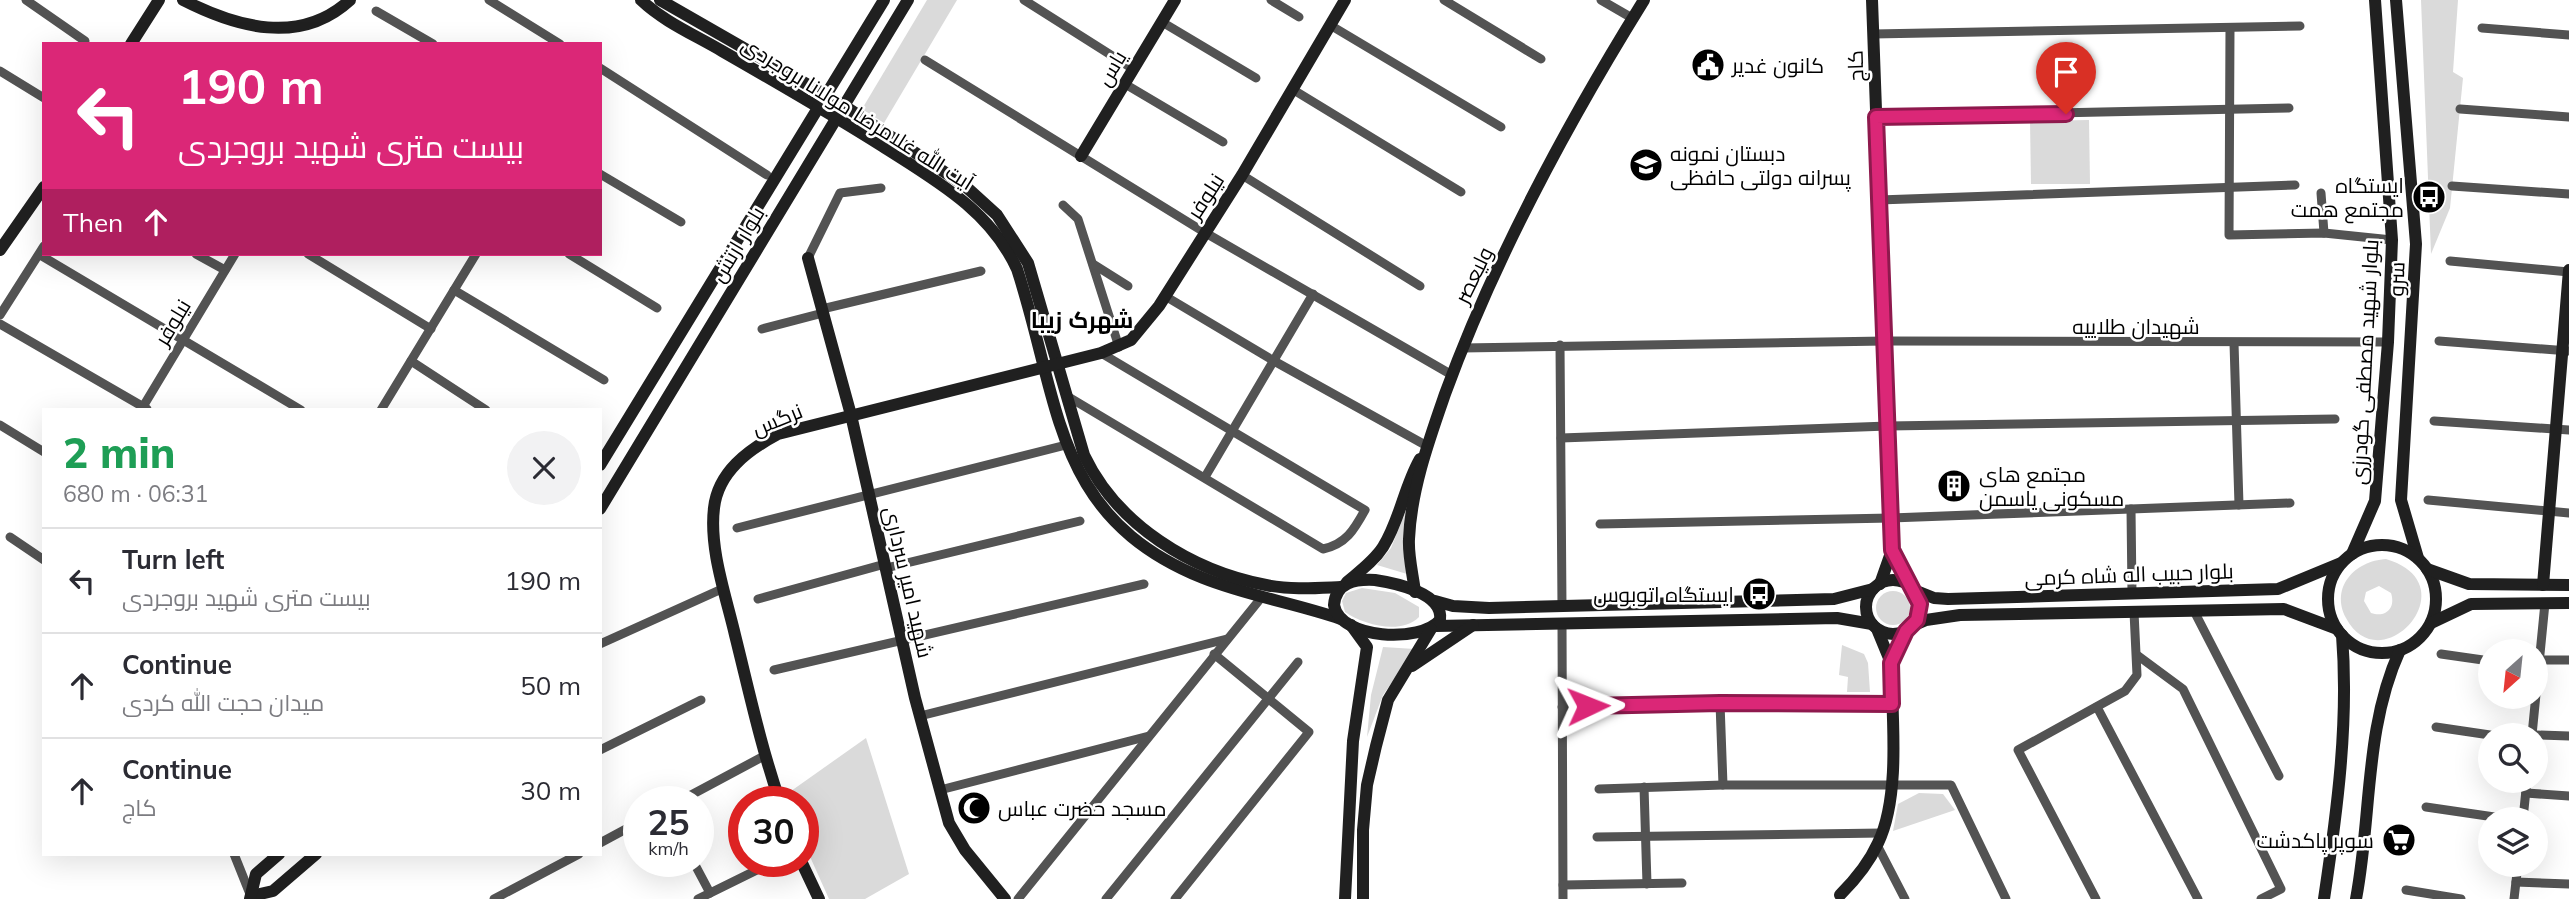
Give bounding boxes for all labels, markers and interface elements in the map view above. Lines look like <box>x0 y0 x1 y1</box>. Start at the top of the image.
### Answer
street label: آیت الله غلامرضا مولانا بروجردی <box>736 31 979 196</box>
pin <box>2036 42 2096 114</box>
street label: یاس <box>1090 45 1133 91</box>
public building icon: کانون غدیر <box>1689 46 1727 84</box>
street label: کاج <box>1841 50 1871 82</box>
place label: کانون غدیر <box>1731 52 1824 79</box>
icon: arrive <box>2047 53 2085 91</box>
text: 190 m <box>178 55 324 116</box>
icon: left <box>63 70 154 161</box>
text: بیست متری شهید بروجردی <box>178 126 524 166</box>
place label: دبستان نمونه پسرانه دولتی حافظی <box>1670 140 1851 192</box>
school or university icon: دبستان نمونه پسرانه دولتی حافظی <box>1627 146 1665 184</box>
street label: نیلوفر <box>1180 168 1229 225</box>
place label: ایستگاه مجتمع همت <box>2291 172 2404 224</box>
bus stop icon: ایستگاه مجتمع همت <box>2410 178 2448 216</box>
street label: بلوار ارتش <box>704 201 771 287</box>
icon: ahead <box>137 203 175 241</box>
text: Then <box>63 206 123 239</box>
street label: بلوار شهید مصطفی گودرزی <box>2345 239 2384 486</box>
street label: ولیعصر <box>1448 242 1498 309</box>
street label: سرو <box>2382 261 2410 297</box>
street label: نیلوفر <box>148 294 196 351</box>
district label: شهرک زیبا <box>1031 305 1133 334</box>
street label: شهیدان طلاییه <box>2072 313 2200 340</box>
street label: نرگس <box>748 397 806 442</box>
text: 2 min <box>63 426 176 479</box>
button: close <box>507 431 581 505</box>
place label: مجتمع های مسکونی یاسمن <box>1979 461 2124 512</box>
building icon: مجتمع های مسکونی یاسمن <box>1935 467 1973 505</box>
text: 680 m · 06:31 <box>63 479 208 508</box>
street label: شهید امیر سرداری <box>878 504 939 660</box>
text: Turn left <box>122 543 224 576</box>
street label: بلوار حبیب اله شاه کرمی <box>2024 557 2234 592</box>
icon: left <box>63 562 101 600</box>
text: 190 m <box>505 564 581 597</box>
bus stop icon: ایستگاه اتوبوس <box>1740 575 1778 613</box>
place label: ایستگاه اتوبوس <box>1593 581 1734 608</box>
text: بیست متری شهید بروجردی <box>122 583 371 612</box>
north arrow <box>2478 639 2548 709</box>
map controls <box>2478 639 2548 877</box>
text: Continue <box>122 648 232 681</box>
icon: ahead <box>63 667 101 705</box>
text: 50 m <box>520 669 581 702</box>
position arrow <box>1551 669 1625 743</box>
text: میدان حجت الله کردی <box>122 688 324 717</box>
button: search <box>2478 723 2548 793</box>
text: Continue <box>122 753 232 786</box>
icon: ahead <box>63 772 101 810</box>
text: 30 m <box>520 774 581 807</box>
speed limit sign: 30 <box>728 786 819 877</box>
mosque icon: مسجد حضرت عباس <box>955 789 993 827</box>
text: کاج <box>122 793 157 822</box>
place label: مسجد حضرت عباس <box>998 795 1166 822</box>
text: 25 <box>647 800 690 844</box>
button: layers <box>2478 807 2548 877</box>
supermarket icon: سوپر پاکدشت <box>2380 821 2418 859</box>
place label: سوپر پاکدشت <box>2256 827 2374 855</box>
text: km/h <box>648 837 689 860</box>

